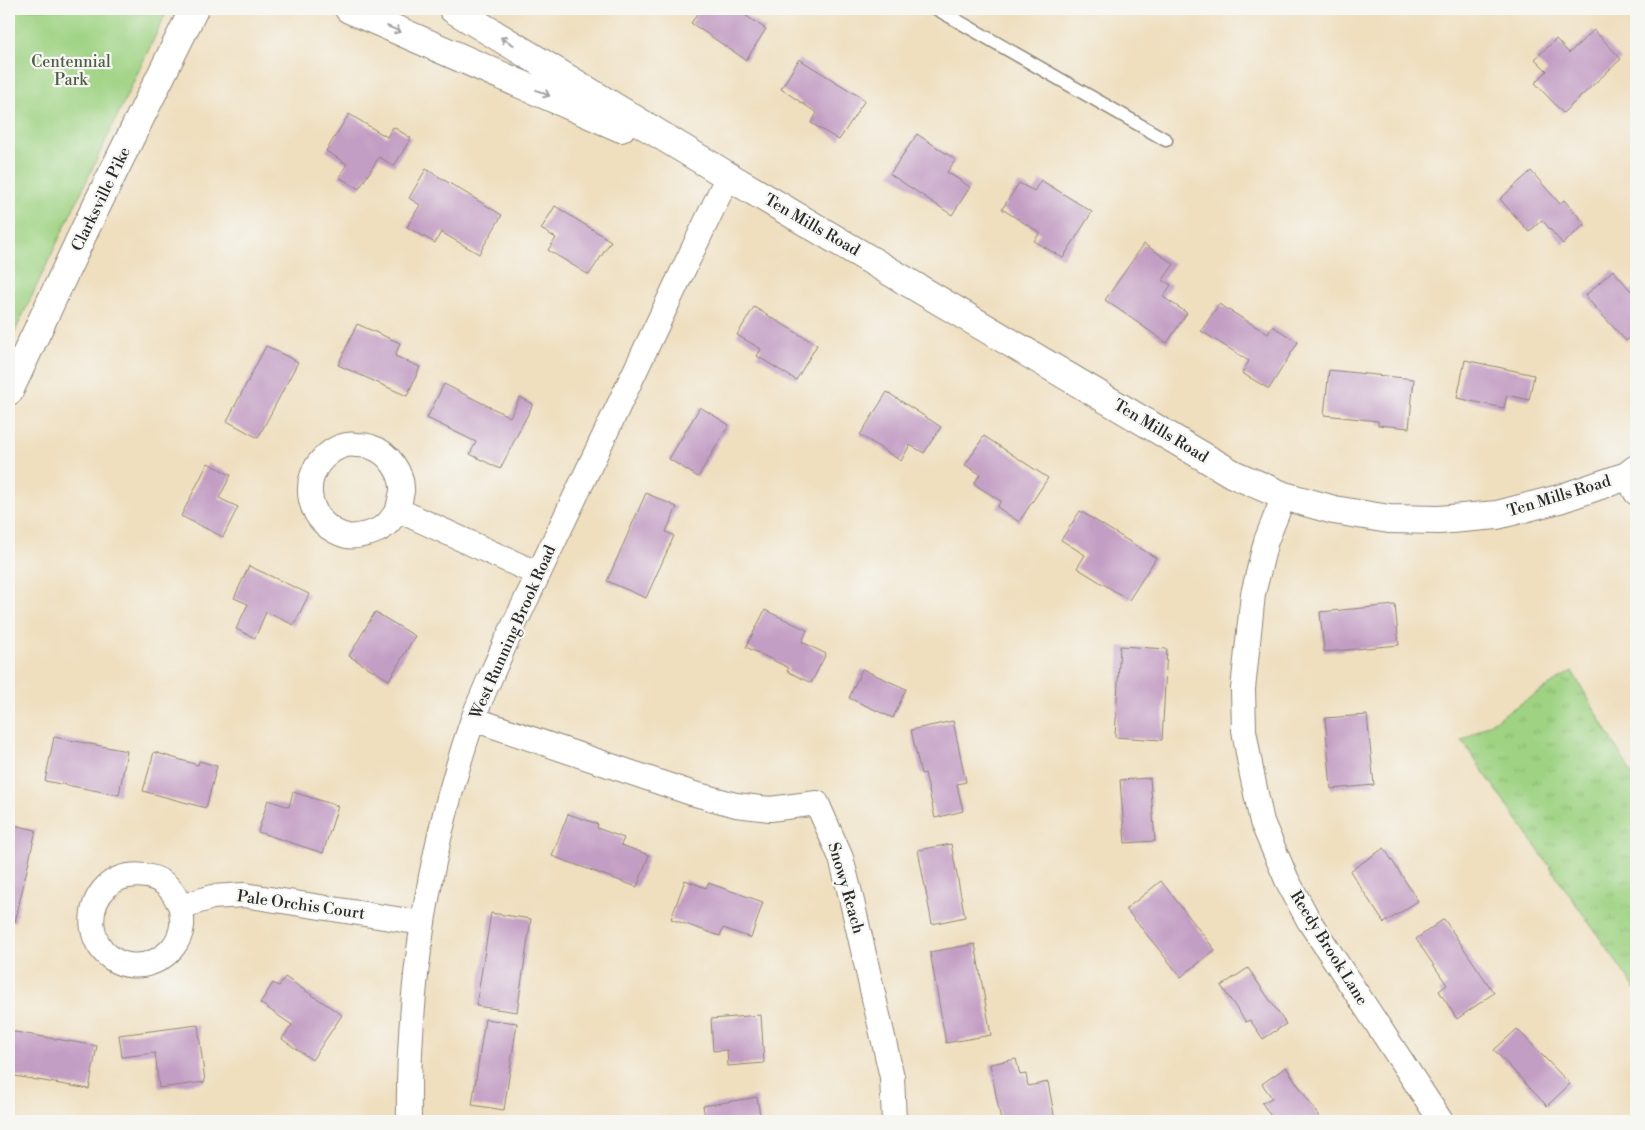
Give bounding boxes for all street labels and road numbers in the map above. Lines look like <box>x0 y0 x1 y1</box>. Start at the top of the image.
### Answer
street label: Clarksville Pike <box>67 144 135 254</box>
street label: Ten Mills Road <box>761 190 863 260</box>
street label: Ten Mills Road <box>1110 395 1212 467</box>
street label: Ten Mills Road <box>1505 471 1613 521</box>
street label: West Running Brook Road <box>465 542 560 723</box>
street label: Snowy Reach <box>823 840 869 936</box>
street label: Pale Orchis Court <box>236 886 366 924</box>
street label: Reedy Brook Lane <box>1286 887 1372 1009</box>

